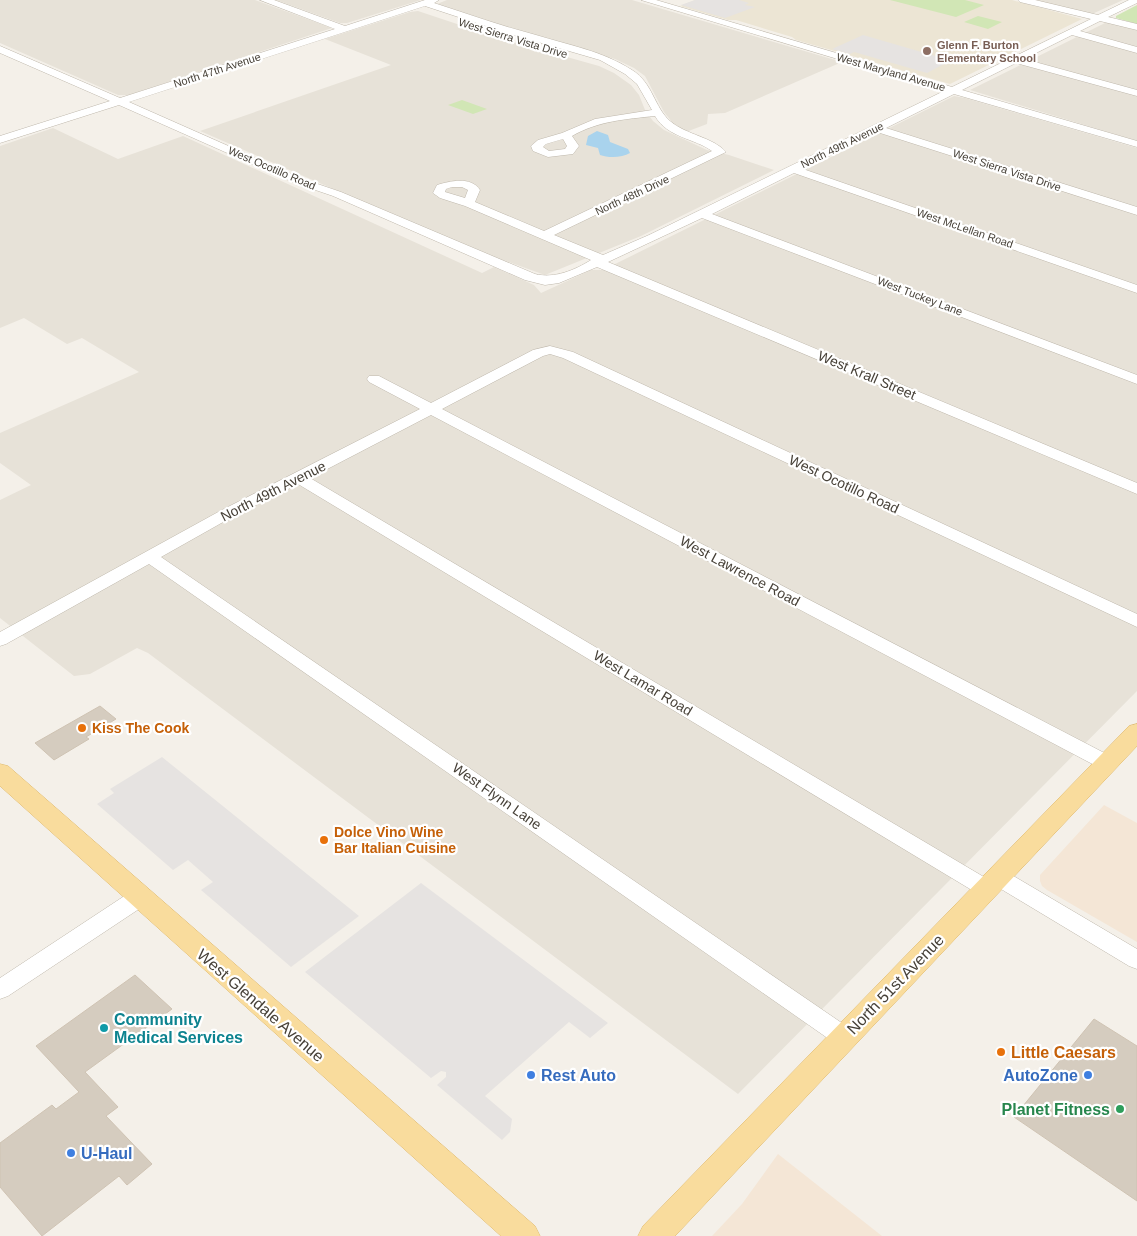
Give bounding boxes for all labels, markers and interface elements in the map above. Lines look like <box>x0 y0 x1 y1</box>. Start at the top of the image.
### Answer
street label: West Sierra Vista Drive <box>457 16 569 60</box>
place label: Glenn F. Burton Elementary School <box>937 39 1036 64</box>
marker: Glenn F. Burton Elementary School <box>921 45 933 57</box>
street label: North 47th Avenue <box>172 50 262 90</box>
street label: West Maryland Avenue <box>835 51 947 93</box>
street label: North 49th Avenue <box>799 120 885 170</box>
street label: West Ocotillo Road <box>226 144 318 192</box>
street label: West Sierra Vista Drive <box>951 147 1063 193</box>
street label: North 48th Drive <box>593 173 671 217</box>
street label: West McLellan Road <box>915 206 1015 250</box>
street label: West Tuckey Lane <box>876 274 964 318</box>
street label: West Krall Street <box>816 347 918 403</box>
street label: West Ocotillo Road <box>786 451 902 517</box>
street label: North 49th Avenue <box>218 458 328 524</box>
street label: West Lawrence Road <box>677 533 803 609</box>
street label: West Lamar Road <box>591 647 695 719</box>
place label: Kiss The Cook <box>92 720 189 736</box>
marker: Kiss The Cook <box>76 722 88 734</box>
street label: West Flynn Lane <box>449 759 545 833</box>
place label: Dolce Vino Wine Bar Italian Cuisine <box>334 824 456 856</box>
marker: Dolce Vino Wine Bar Italian Cuisine <box>318 834 330 846</box>
street label: North 51st Avenue <box>844 931 947 1037</box>
street label: West Glendale Avenue <box>194 946 328 1065</box>
place label: Community Medical Services <box>114 1011 243 1046</box>
marker: Community Medical Services <box>98 1022 110 1034</box>
place label: Little Caesars <box>1011 1044 1116 1061</box>
marker: Little Caesars <box>995 1046 1007 1058</box>
place label: Rest Auto <box>541 1067 616 1084</box>
place label: AutoZone <box>1003 1067 1078 1084</box>
marker: Rest Auto <box>525 1069 537 1081</box>
marker: AutoZone <box>1082 1069 1094 1081</box>
place label: Planet Fitness <box>1002 1101 1110 1118</box>
marker: Planet Fitness <box>1114 1103 1126 1115</box>
place label: U-Haul <box>81 1145 133 1162</box>
marker: U-Haul <box>65 1147 77 1159</box>

